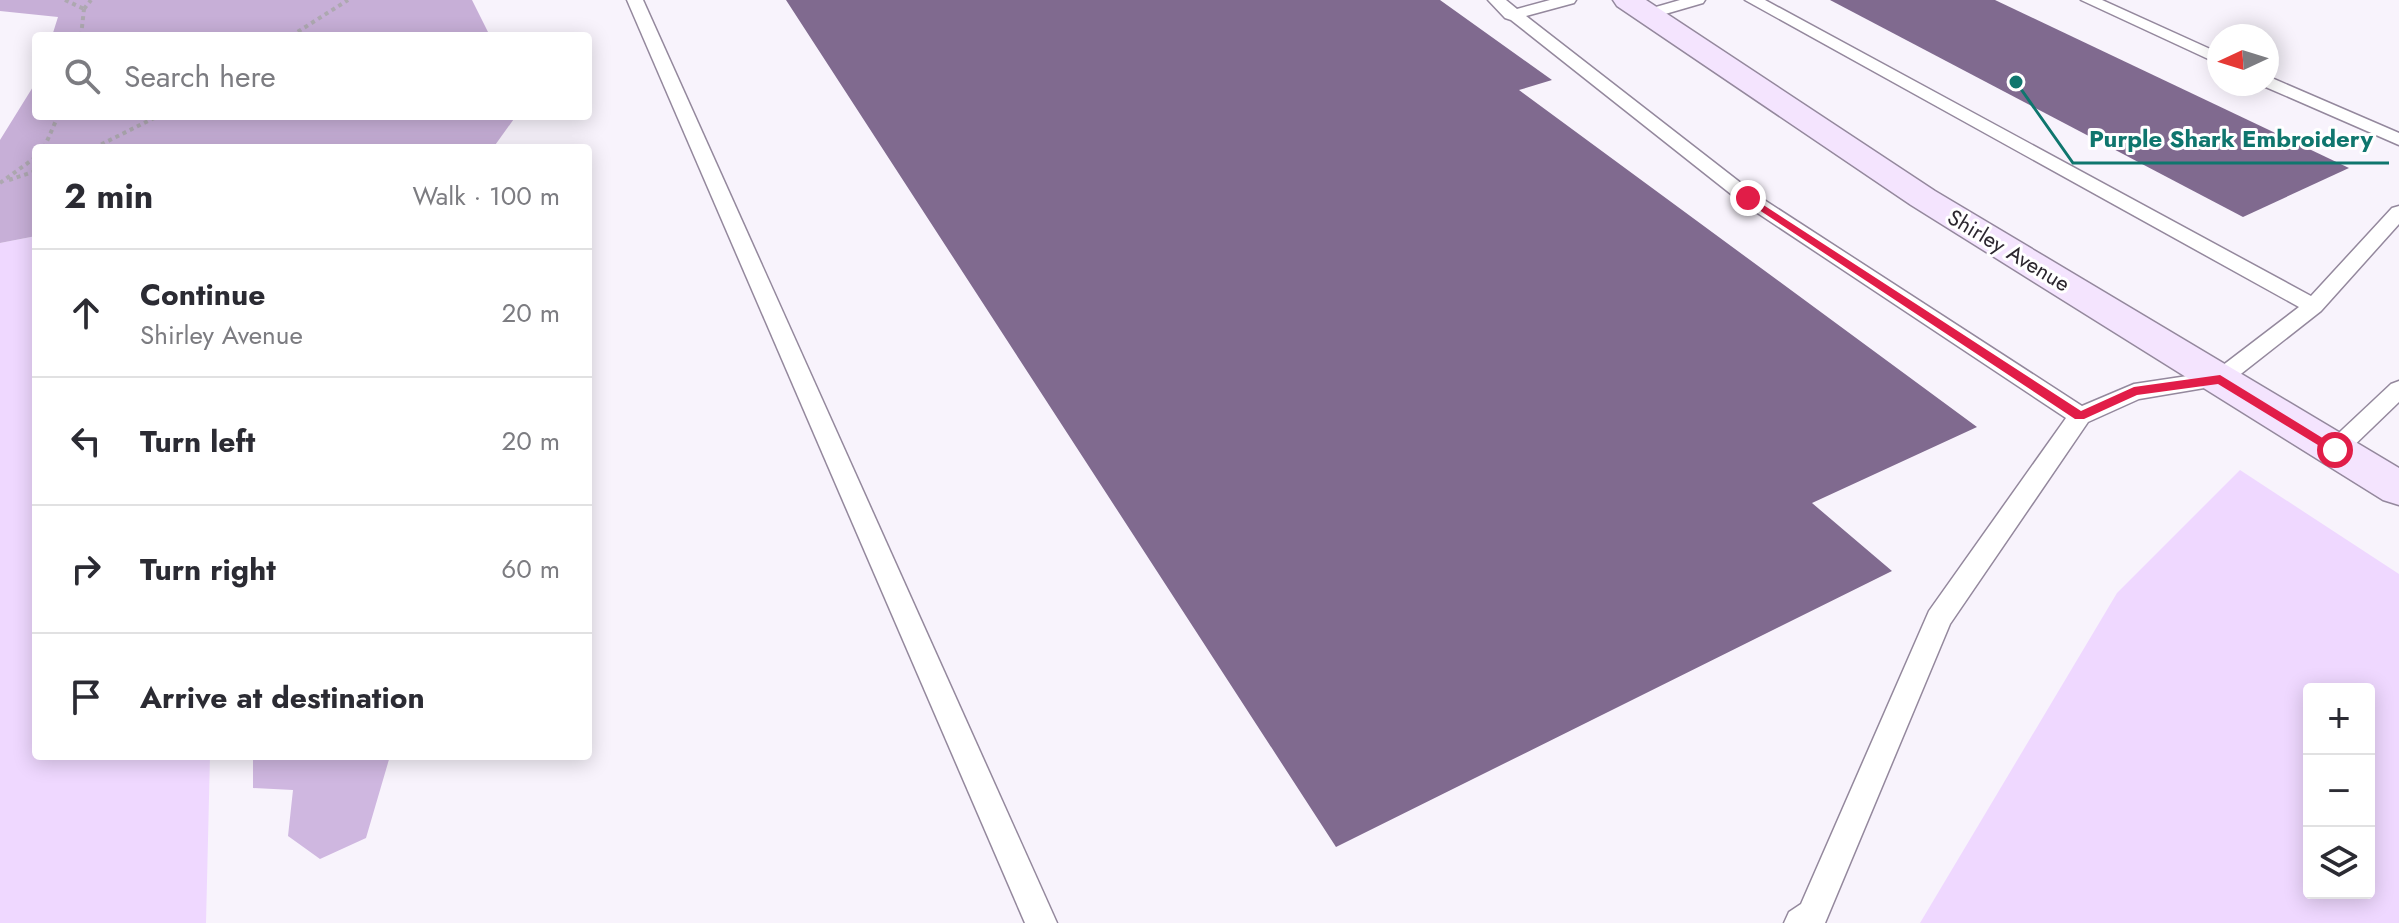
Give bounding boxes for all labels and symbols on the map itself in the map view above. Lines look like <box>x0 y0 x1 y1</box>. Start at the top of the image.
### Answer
north arrow <box>2207 24 2279 96</box>
callout: Purple Shark Embroidery <box>2073 115 2389 163</box>
text: Purple Shark Embroidery <box>2089 121 2373 156</box>
route end <box>1730 180 1766 216</box>
street label: Shirley Avenue <box>1942 201 2076 299</box>
route start <box>2317 432 2353 468</box>

